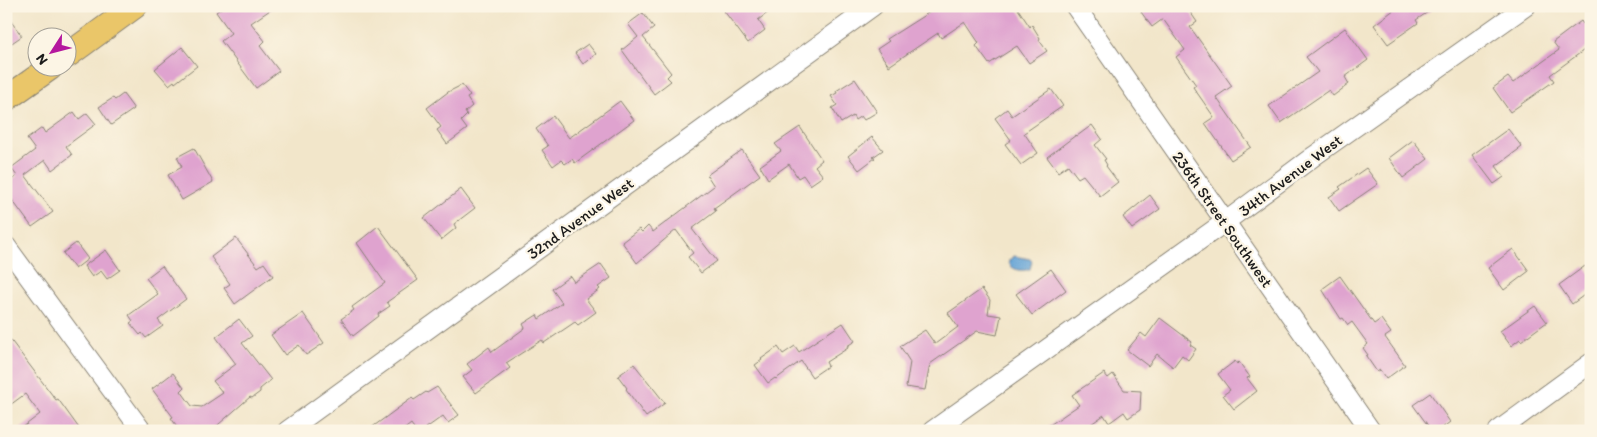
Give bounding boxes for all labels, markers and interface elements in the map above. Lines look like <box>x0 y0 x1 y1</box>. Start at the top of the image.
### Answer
north arrow <box>28 28 78 78</box>
text: N <box>32 51 52 68</box>
street label: 34th Avenue West <box>1235 130 1346 220</box>
street label: 236th Street Southwest <box>1168 148 1277 291</box>
street label: 32nd Avenue West <box>523 174 637 263</box>

